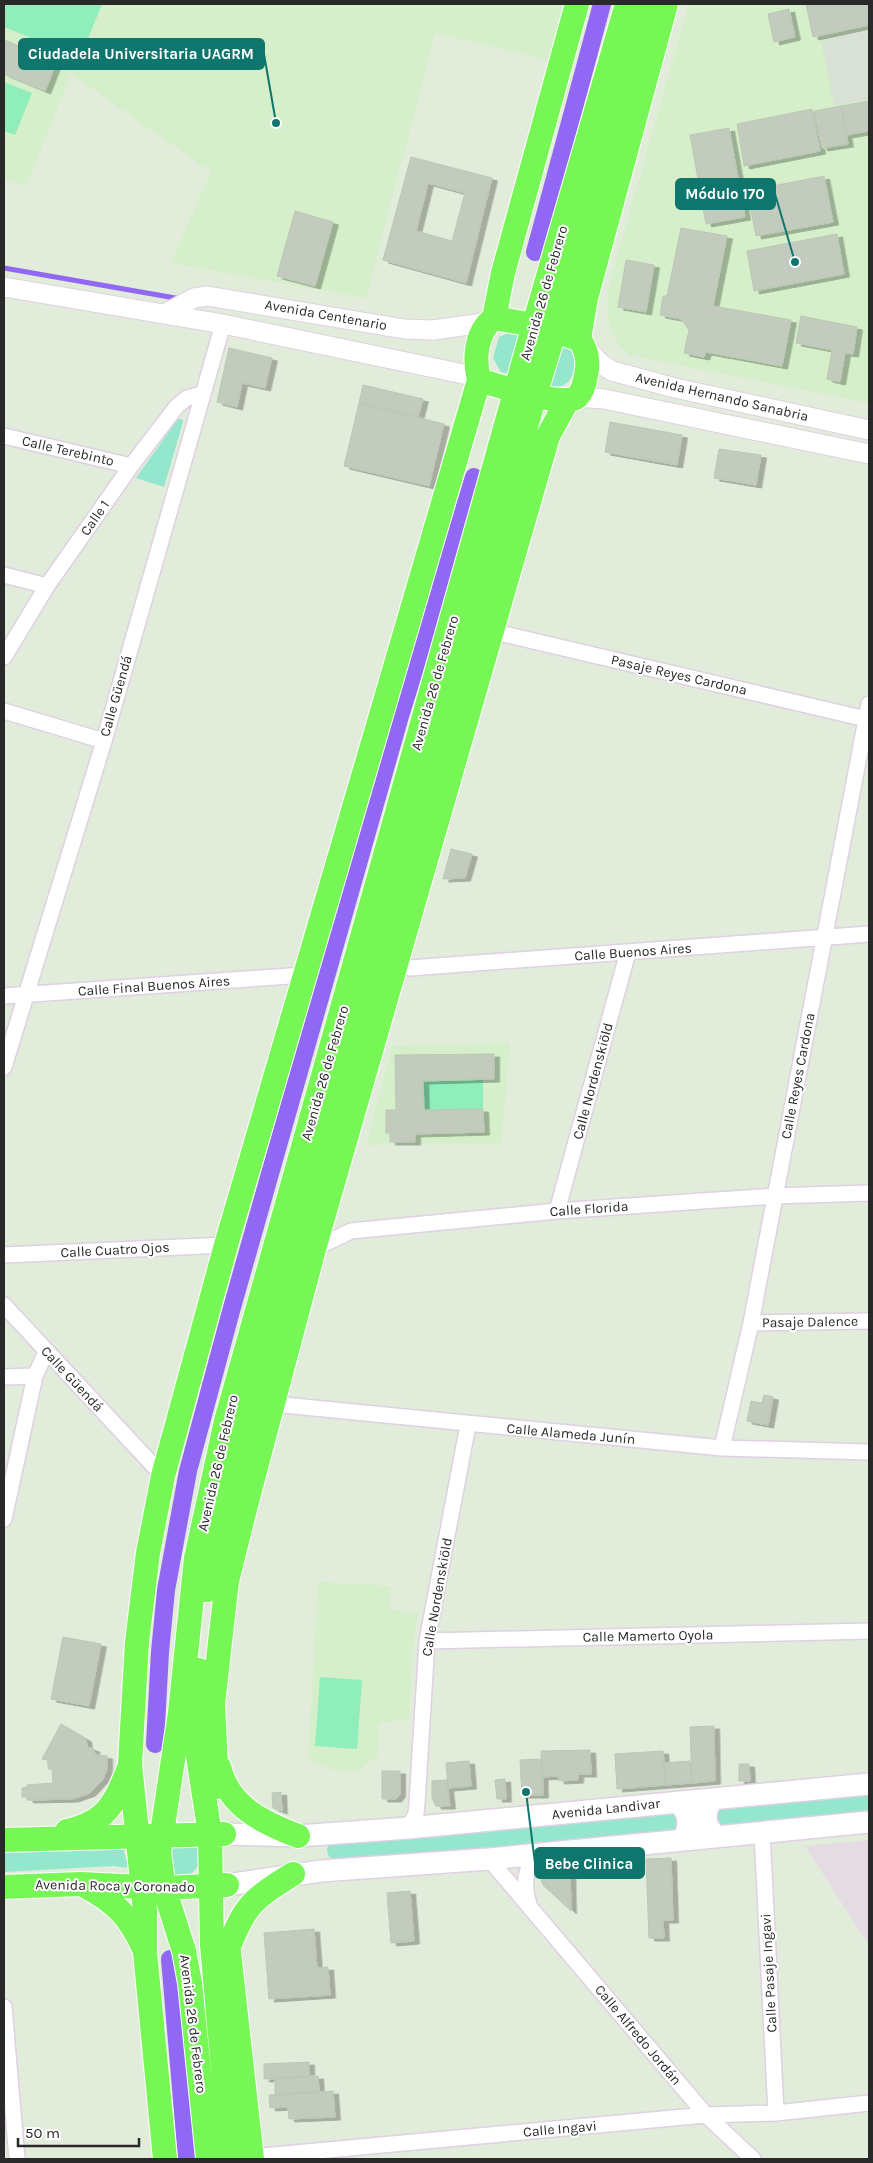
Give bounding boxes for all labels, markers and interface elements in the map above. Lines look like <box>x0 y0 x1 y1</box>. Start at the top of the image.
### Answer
callout: Ciudadela Universitaria UAGRM <box>19 39 264 69</box>
text: Ciudadela Universitaria UAGRM <box>28 45 254 63</box>
callout: Módulo 170 <box>676 179 775 209</box>
text: Módulo 170 <box>685 185 765 203</box>
street label: Avenida 26 de Febrero <box>517 224 571 362</box>
street label: Avenida Centenario <box>264 296 388 334</box>
street label: Avenida Hernando Sanabria <box>634 369 810 425</box>
street label: Calle Terebinto <box>20 432 116 470</box>
street label: Calle 1 <box>77 497 113 539</box>
street label: Avenida 26 de Febrero <box>408 614 462 752</box>
street label: Pasaje Reyes Cardona <box>609 651 749 699</box>
street label: Calle Güendá <box>96 653 136 739</box>
street label: Calle Buenos Aires <box>574 939 692 965</box>
street label: Calle Final Buenos Aires <box>77 972 231 1000</box>
street label: Avenida 26 de Febrero <box>298 1004 352 1142</box>
street label: Calle Reyes Cardona <box>777 1011 819 1141</box>
street label: Calle Nordenskiöld <box>569 1021 617 1141</box>
street label: Calle Florida <box>549 1198 629 1220</box>
street label: Calle Cuatro Ojos <box>60 1239 170 1261</box>
street label: Pasaje Dalence <box>762 1313 858 1331</box>
street label: Calle Güendá <box>37 1343 107 1415</box>
street label: Avenida 26 de Febrero <box>194 1393 242 1533</box>
street label: Calle Alameda Junín <box>506 1420 636 1448</box>
street label: Calle Nordenskiöld <box>418 1536 456 1658</box>
street label: Calle Mamerto Oyola <box>583 1626 713 1646</box>
street label: Avenida Landivar <box>551 1795 662 1823</box>
callout: Bebe Clinica <box>535 1848 644 1878</box>
text: Bebe Clinica <box>545 1855 633 1873</box>
street label: Avenida Roca y Coronado <box>35 1876 195 1896</box>
street label: Calle Pasaje Ingavi <box>757 1913 781 2033</box>
street label: Avenida 26 de Febrero <box>176 1954 210 2094</box>
street label: Calle Alfredo Jordán <box>591 1981 685 2089</box>
scale bar <box>18 2116 139 2148</box>
street label: Calle Ingavi <box>522 2117 598 2141</box>
text: 50 m <box>25 2124 60 2142</box>

